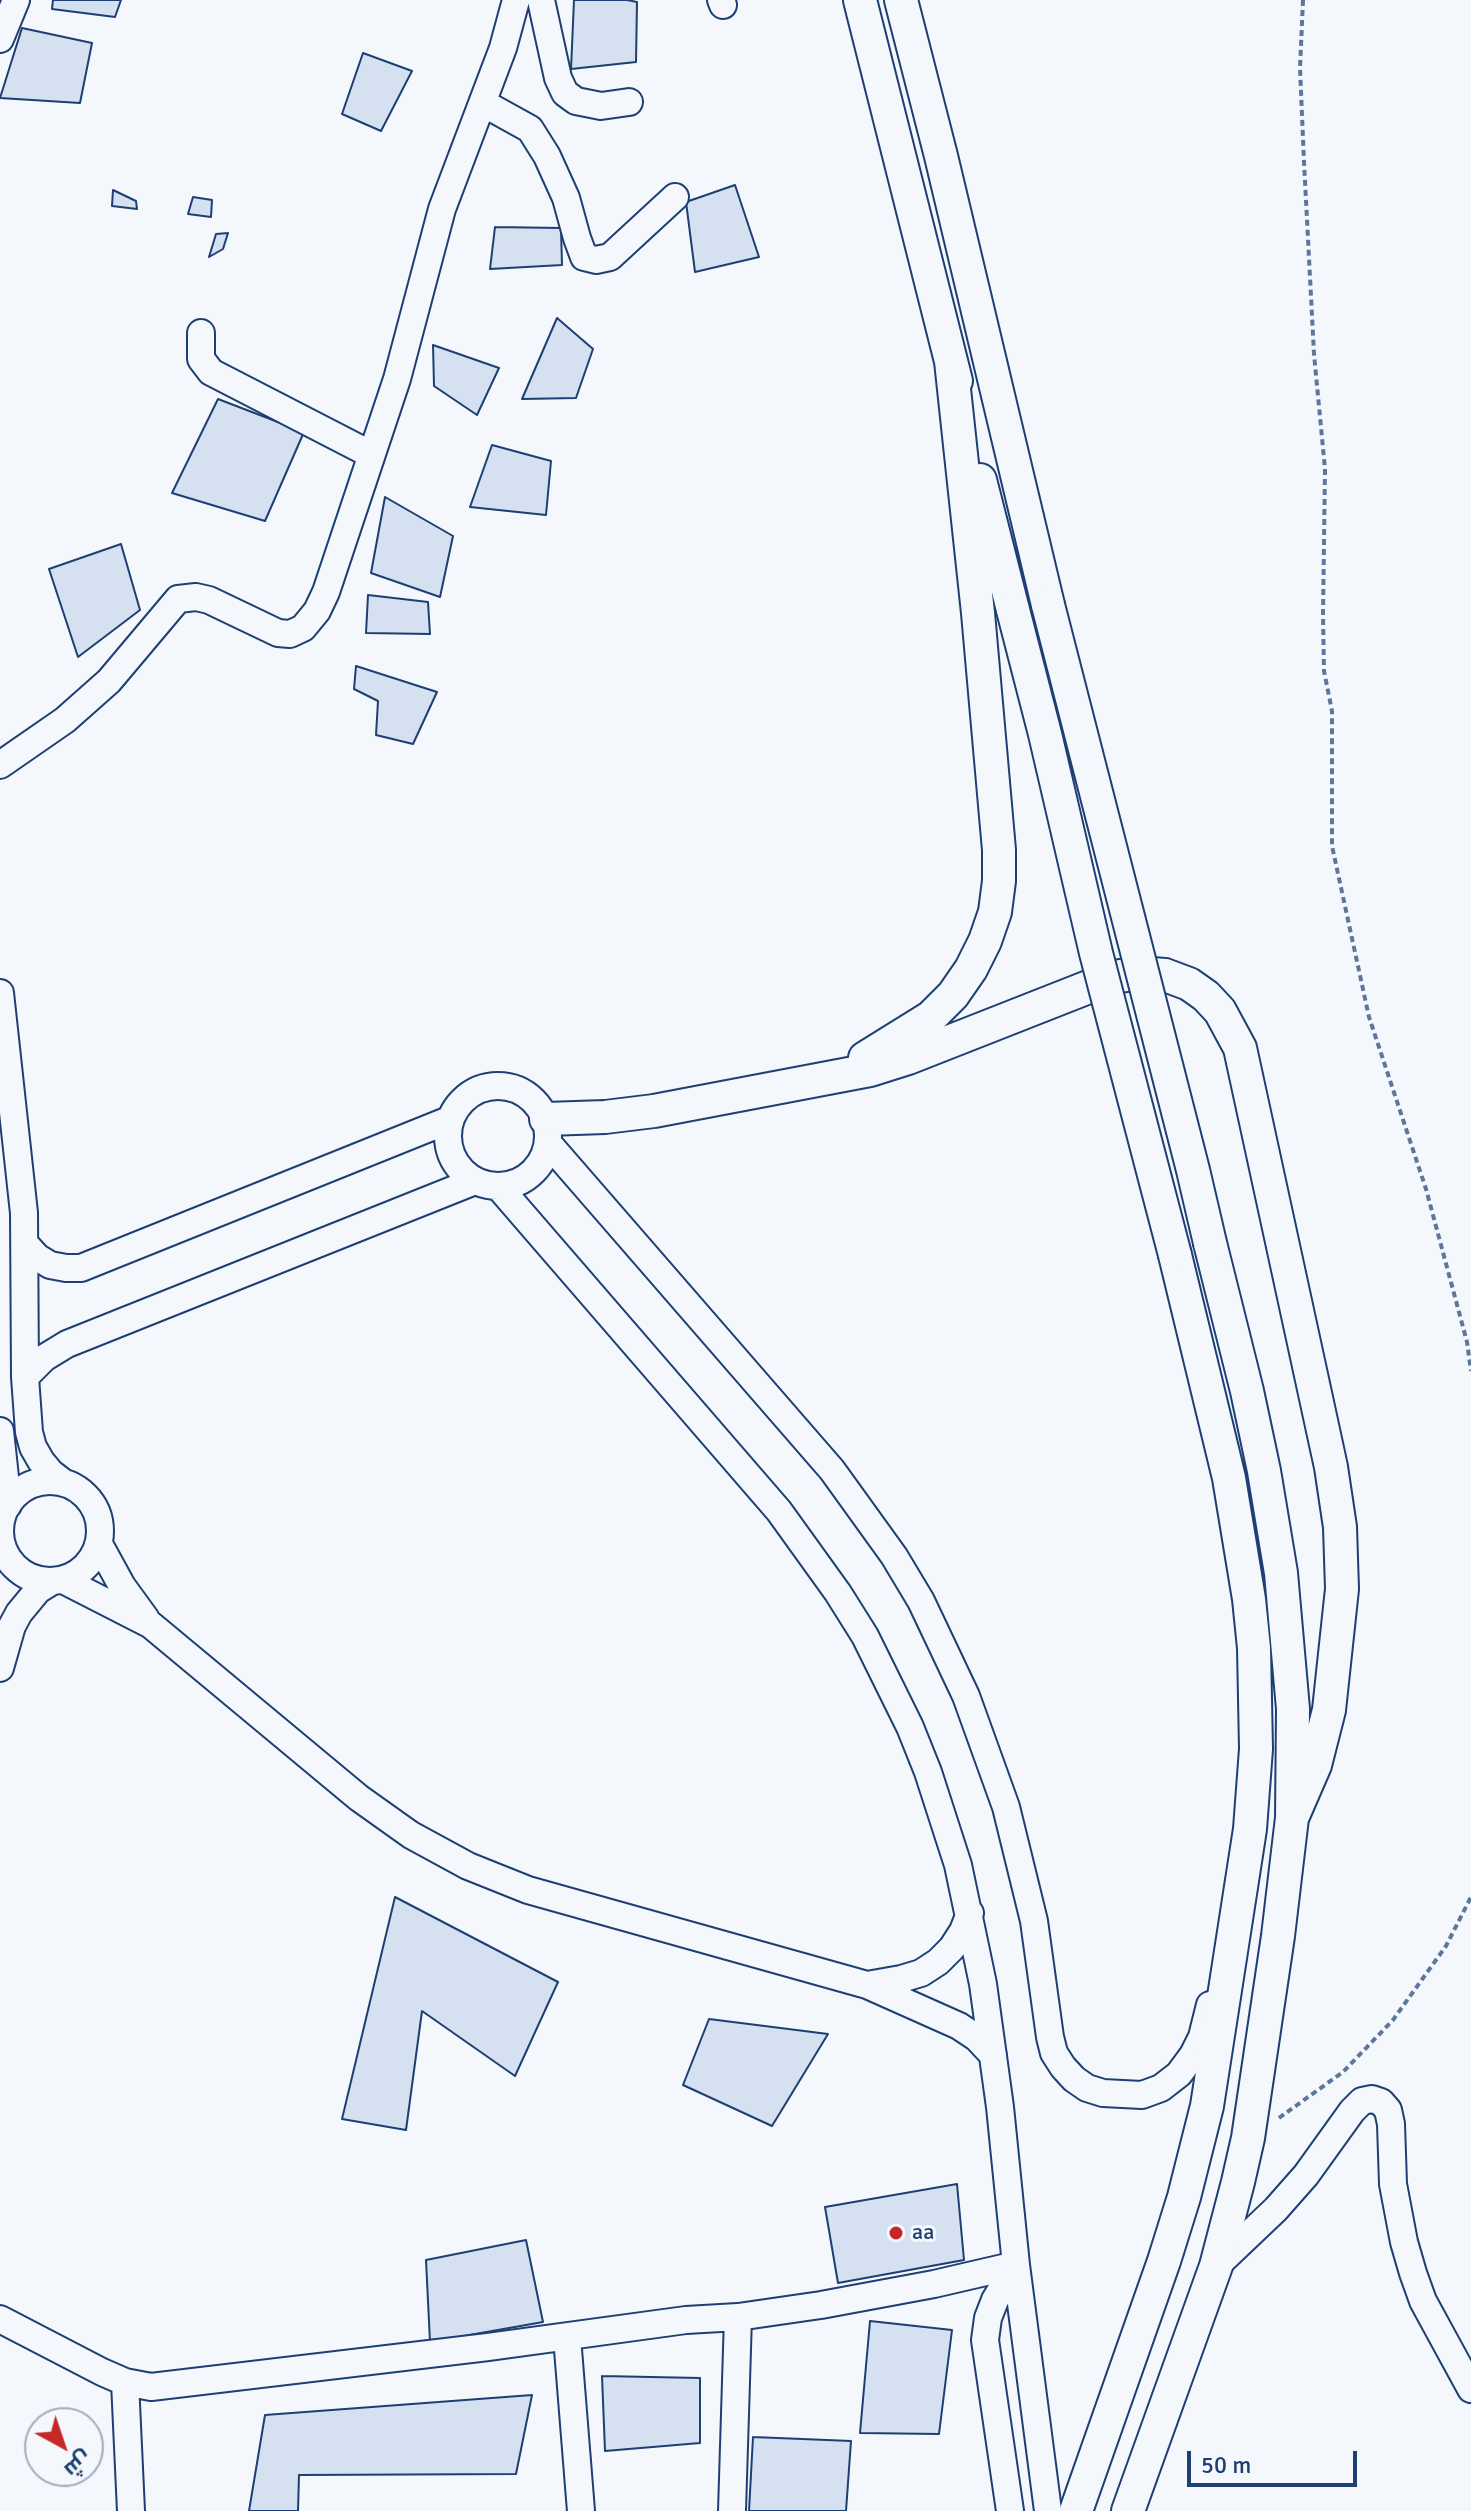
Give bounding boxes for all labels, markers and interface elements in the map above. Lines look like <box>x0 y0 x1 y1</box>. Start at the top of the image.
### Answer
place label: aa <box>912 2220 934 2246</box>
marker: aa <box>887 2224 905 2242</box>
north arrow <box>24 2407 104 2487</box>
scale bar <box>1191 2435 1361 2485</box>
text: ش <box>59 2445 98 2484</box>
text: 50 m <box>1201 2450 1251 2480</box>

